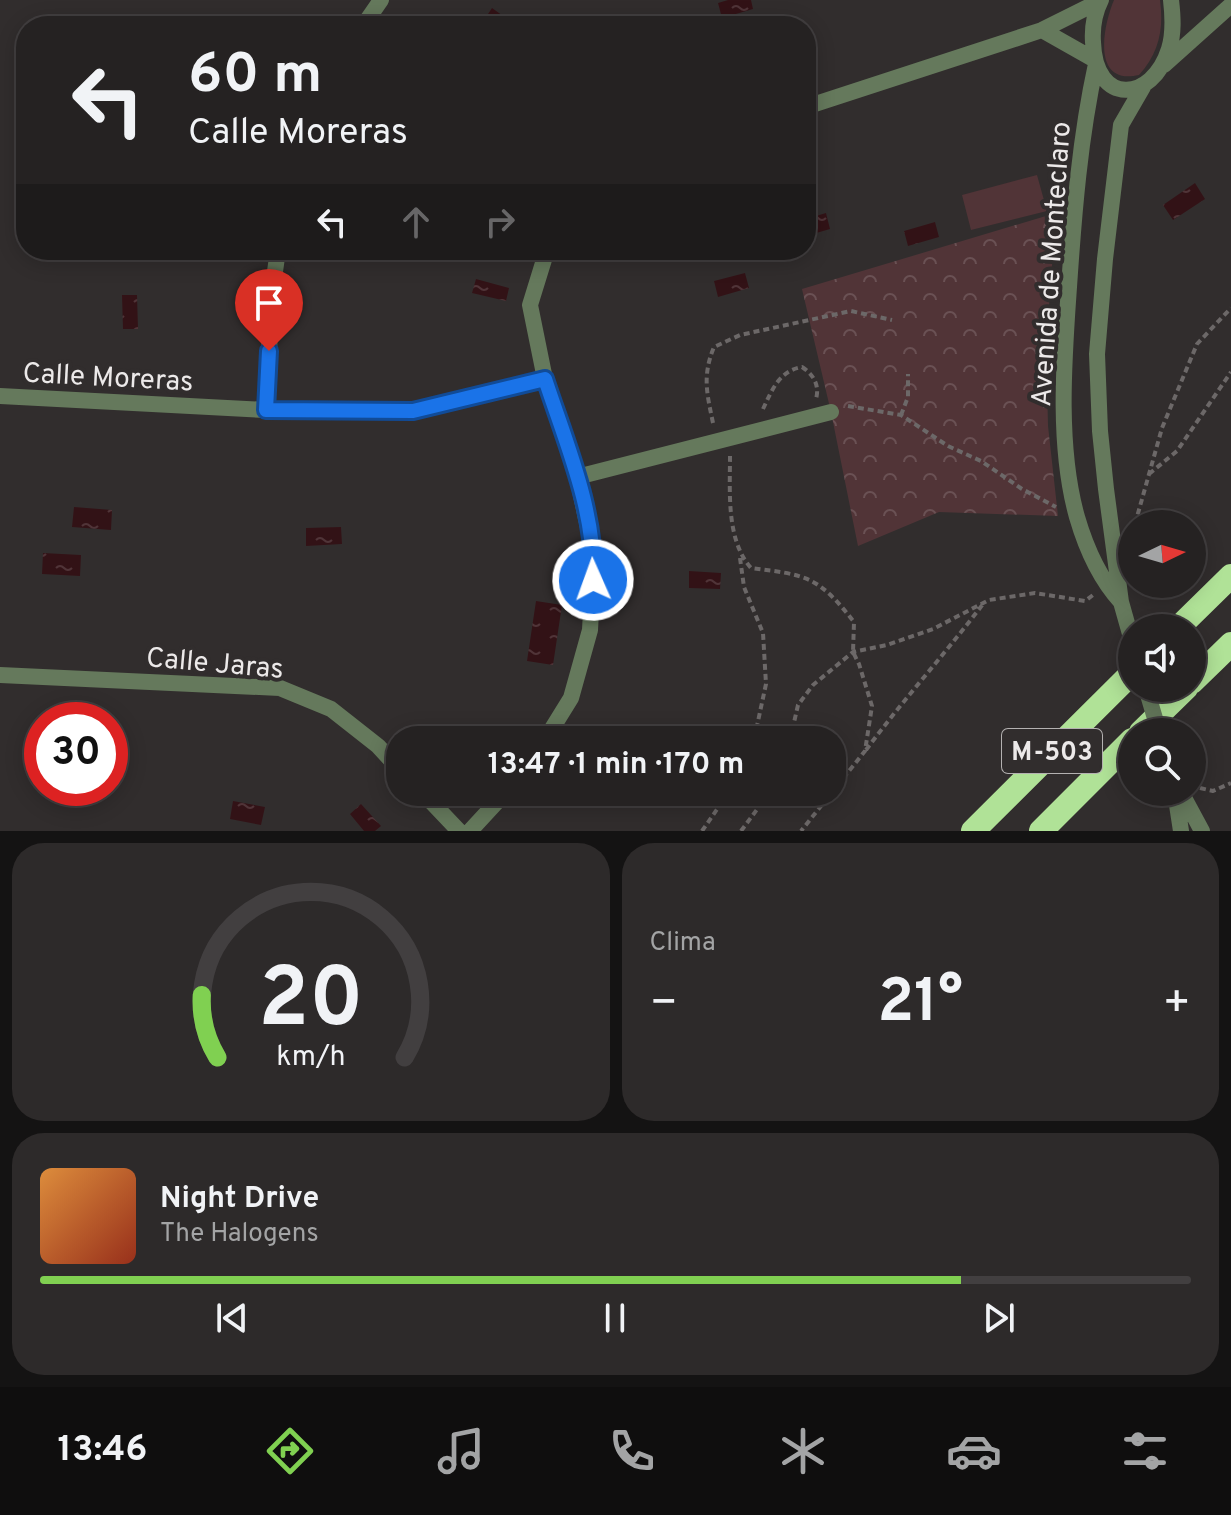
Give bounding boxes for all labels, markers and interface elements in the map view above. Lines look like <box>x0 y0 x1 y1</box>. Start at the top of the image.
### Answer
text: 60 m <box>188 42 322 112</box>
icon: left <box>56 48 160 152</box>
text: Calle Moreras <box>188 111 408 157</box>
street label: Avenida de Monteclaro <box>1025 120 1081 408</box>
icon: left <box>310 200 354 244</box>
icon: ahead <box>394 200 438 244</box>
icon: right <box>478 200 522 244</box>
pin <box>235 269 303 351</box>
icon: arrive <box>247 281 291 325</box>
street label: Calle Moreras <box>22 357 194 401</box>
north arrow <box>1118 510 1206 598</box>
map controls <box>1118 510 1206 806</box>
position arrow <box>551 538 635 622</box>
button: sound <box>1118 614 1206 702</box>
street label: Calle Jaras <box>145 641 285 689</box>
speed limit sign: 30 <box>24 702 128 806</box>
button: search <box>1118 718 1206 806</box>
road number: M-503 <box>1002 729 1102 773</box>
text: 13:47 · 1 min · 170 m <box>488 747 744 784</box>
text: Clima <box>650 927 716 960</box>
text: 20 <box>258 951 364 1056</box>
text: 21° <box>877 967 963 1043</box>
text: − <box>650 977 678 1033</box>
text: + <box>1163 977 1191 1033</box>
text: km/h <box>276 1040 345 1076</box>
text: Night Drive <box>160 1181 319 1218</box>
text: The Halogens <box>160 1218 319 1251</box>
icon: previous <box>210 1296 254 1340</box>
icon: pause <box>593 1296 637 1340</box>
icon: next <box>977 1296 1021 1340</box>
icon: directions <box>262 1423 318 1479</box>
icon: music <box>433 1423 489 1479</box>
icon: phone <box>604 1423 660 1479</box>
icon: climate <box>775 1423 831 1479</box>
icon: car <box>946 1423 1002 1479</box>
icon: filters <box>1117 1423 1173 1479</box>
text: 13:46 <box>58 1428 147 1474</box>

